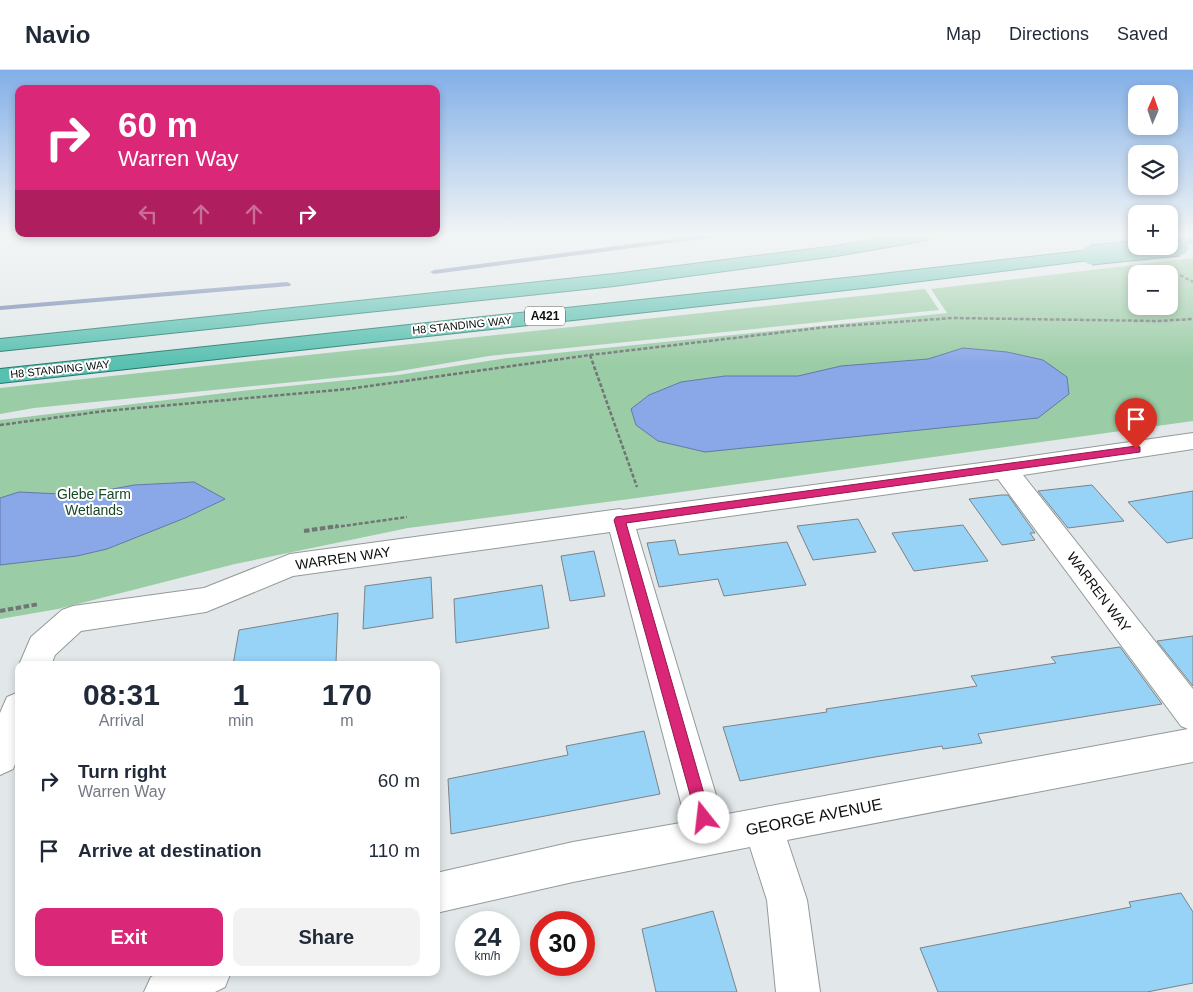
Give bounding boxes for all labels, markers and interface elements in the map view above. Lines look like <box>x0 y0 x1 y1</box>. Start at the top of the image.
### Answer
text: Navio <box>25 21 90 48</box>
text: Map <box>946 24 981 44</box>
text: Directions <box>1009 24 1089 44</box>
text: Saved <box>1117 24 1168 44</box>
north arrow <box>1128 85 1178 135</box>
map controls <box>1128 85 1178 315</box>
icon: right <box>35 105 100 170</box>
text: 60 m <box>118 105 198 144</box>
button: layers <box>1128 145 1178 195</box>
text: Warren Way <box>118 146 239 171</box>
icon: left <box>134 200 162 228</box>
icon: ahead <box>187 200 215 228</box>
icon: ahead <box>240 200 268 228</box>
icon: right <box>293 200 321 228</box>
button: + <box>1128 205 1178 255</box>
button: − <box>1128 265 1178 315</box>
road number: A421 <box>525 307 565 326</box>
street label: H8 STANDING WAY <box>412 314 513 336</box>
street label: H8 STANDING WAY <box>10 358 111 380</box>
pin <box>1115 398 1157 449</box>
icon: arrive <box>1122 405 1150 433</box>
park label: Glebe Farm Wetlands <box>57 486 131 518</box>
street label: WARREN WAY <box>294 543 392 573</box>
street label: WARREN WAY <box>1064 549 1135 636</box>
text: 08:31 <box>83 678 160 711</box>
text: 1 <box>232 678 249 711</box>
text: 170 <box>322 678 372 711</box>
text: Arrival <box>99 712 144 729</box>
text: min <box>228 712 254 729</box>
text: m <box>340 712 353 729</box>
text: Turn right <box>78 761 166 782</box>
icon: right <box>35 767 63 795</box>
text: 60 m <box>378 770 420 791</box>
text: Warren Way <box>78 783 166 800</box>
position arrow <box>677 791 729 843</box>
street label: GEORGE AVENUE <box>744 795 884 839</box>
icon: arrive <box>35 837 63 865</box>
text: Arrive at destination <box>78 840 262 861</box>
text: 110 m <box>369 840 420 861</box>
button: Exit <box>35 908 223 966</box>
button: Share <box>233 908 420 966</box>
speed limit sign: 30 <box>530 911 595 976</box>
text: 24 <box>474 923 501 951</box>
text: km/h <box>474 949 501 963</box>

